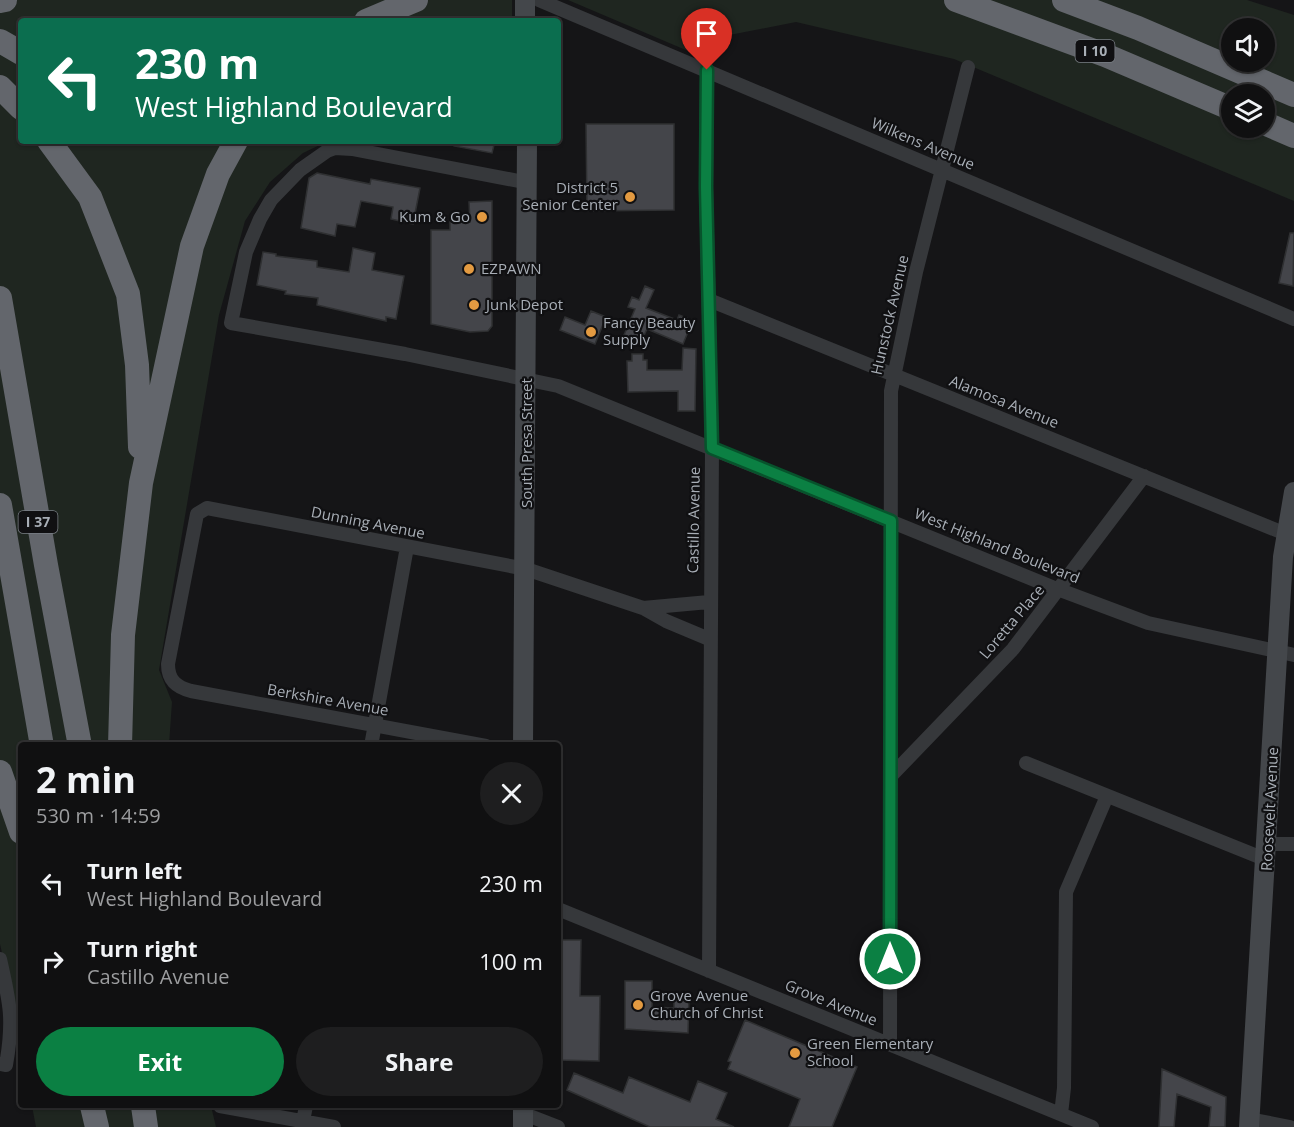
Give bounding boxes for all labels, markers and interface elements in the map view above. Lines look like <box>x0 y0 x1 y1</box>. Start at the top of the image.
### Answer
pin <box>681 8 732 70</box>
icon: arrive <box>690 17 723 50</box>
map controls <box>1221 18 1275 138</box>
button: sound <box>1221 18 1275 72</box>
text: 230 m <box>135 34 259 91</box>
road number: I 10 <box>1076 40 1114 62</box>
icon: left <box>36 42 114 120</box>
button: layers <box>1221 84 1275 138</box>
text: West Highland Boulevard <box>135 88 453 125</box>
street label: Wilkens Avenue <box>869 112 978 174</box>
place label: District 5 Senior Center <box>522 177 618 214</box>
marker: District 5 Senior Center <box>623 190 637 204</box>
place label: Kum & Go <box>399 206 470 226</box>
marker: Kum & Go <box>475 210 489 224</box>
street label: Hunstock Avenue <box>866 253 913 377</box>
place label: EZPAWN <box>481 258 542 278</box>
marker: EZPAWN <box>462 262 476 276</box>
place label: Junk Depot <box>484 294 563 314</box>
marker: Junk Depot <box>467 298 481 312</box>
place label: Fancy Beauty Supply <box>603 312 696 349</box>
marker: Fancy Beauty Supply <box>584 325 598 339</box>
street label: Alamosa Avenue <box>947 370 1062 432</box>
street label: South Presa Street <box>516 378 536 508</box>
street label: Castillo Avenue <box>682 466 704 574</box>
street label: Dunning Avenue <box>309 501 427 543</box>
street label: West Highland Boulevard <box>912 503 1083 587</box>
road number: I 37 <box>18 511 57 533</box>
street label: Loretta Place <box>974 580 1048 663</box>
street label: Berkshire Avenue <box>266 678 390 720</box>
street label: Roosevelt Avenue <box>1256 746 1282 871</box>
text: 2 min <box>36 755 136 804</box>
button: close <box>480 762 543 825</box>
text: 530 m · 14:59 <box>36 802 161 829</box>
text: Turn left <box>87 855 182 885</box>
icon: left <box>36 867 69 900</box>
text: 230 m <box>479 868 543 898</box>
text: West Highland Boulevard <box>87 885 322 912</box>
position arrow <box>858 927 922 991</box>
text: Turn right <box>87 933 198 963</box>
icon: right <box>36 945 69 978</box>
text: 100 m <box>479 946 543 976</box>
text: Castillo Avenue <box>87 963 229 990</box>
street label: Grove Avenue <box>782 974 881 1030</box>
place label: Grove Avenue Church of Christ <box>650 985 763 1022</box>
marker: Grove Avenue Church of Christ <box>631 998 645 1012</box>
button: Exit <box>36 1027 284 1096</box>
button: Share <box>296 1027 543 1096</box>
place label: Green Elementary School <box>807 1033 934 1070</box>
marker: Green Elementary School <box>788 1046 802 1060</box>

